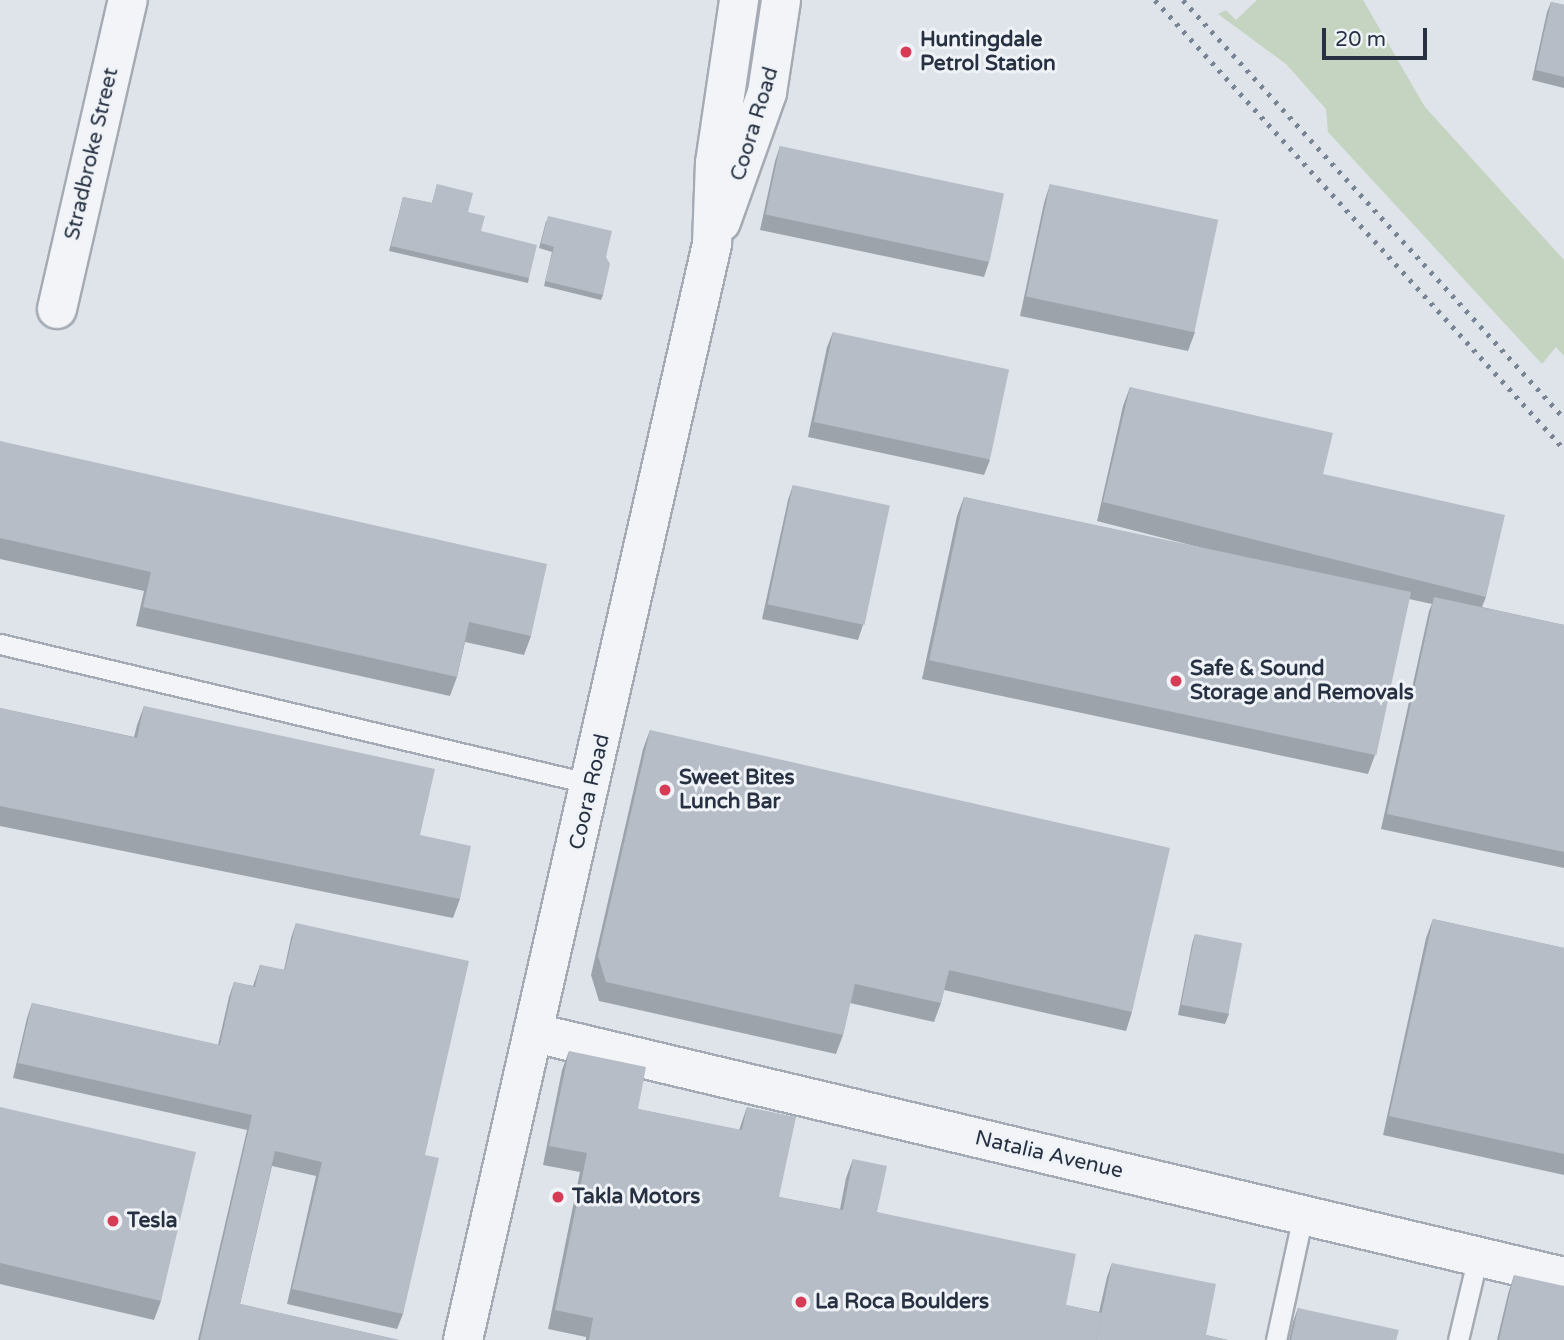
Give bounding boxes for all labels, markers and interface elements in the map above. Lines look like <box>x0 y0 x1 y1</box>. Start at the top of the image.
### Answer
scale bar <box>1326 14 1431 58</box>
place label: Huntingdale Petrol Station <box>920 27 1056 77</box>
text: 20 m <box>1335 27 1386 52</box>
marker: Huntingdale Petrol Station <box>898 44 914 60</box>
street label: Coora Road <box>726 64 784 184</box>
street label: Stradbroke Street <box>60 65 124 243</box>
place label: Safe & Sound Storage and Removals <box>1190 656 1414 706</box>
marker: Safe & Sound Storage and Removals <box>1168 673 1184 689</box>
street label: Coora Road <box>564 732 616 852</box>
place label: Sweet Bites Lunch Bar <box>679 765 794 815</box>
marker: Sweet Bites Lunch Bar <box>657 782 673 798</box>
street label: Natalia Avenue <box>973 1126 1125 1184</box>
place label: Takla Motors <box>572 1184 700 1210</box>
marker: Takla Motors <box>550 1189 566 1205</box>
place label: Tesla <box>127 1208 177 1234</box>
marker: Tesla <box>105 1213 121 1229</box>
place label: La Roca Boulders <box>815 1289 989 1315</box>
marker: La Roca Boulders <box>793 1294 809 1310</box>

